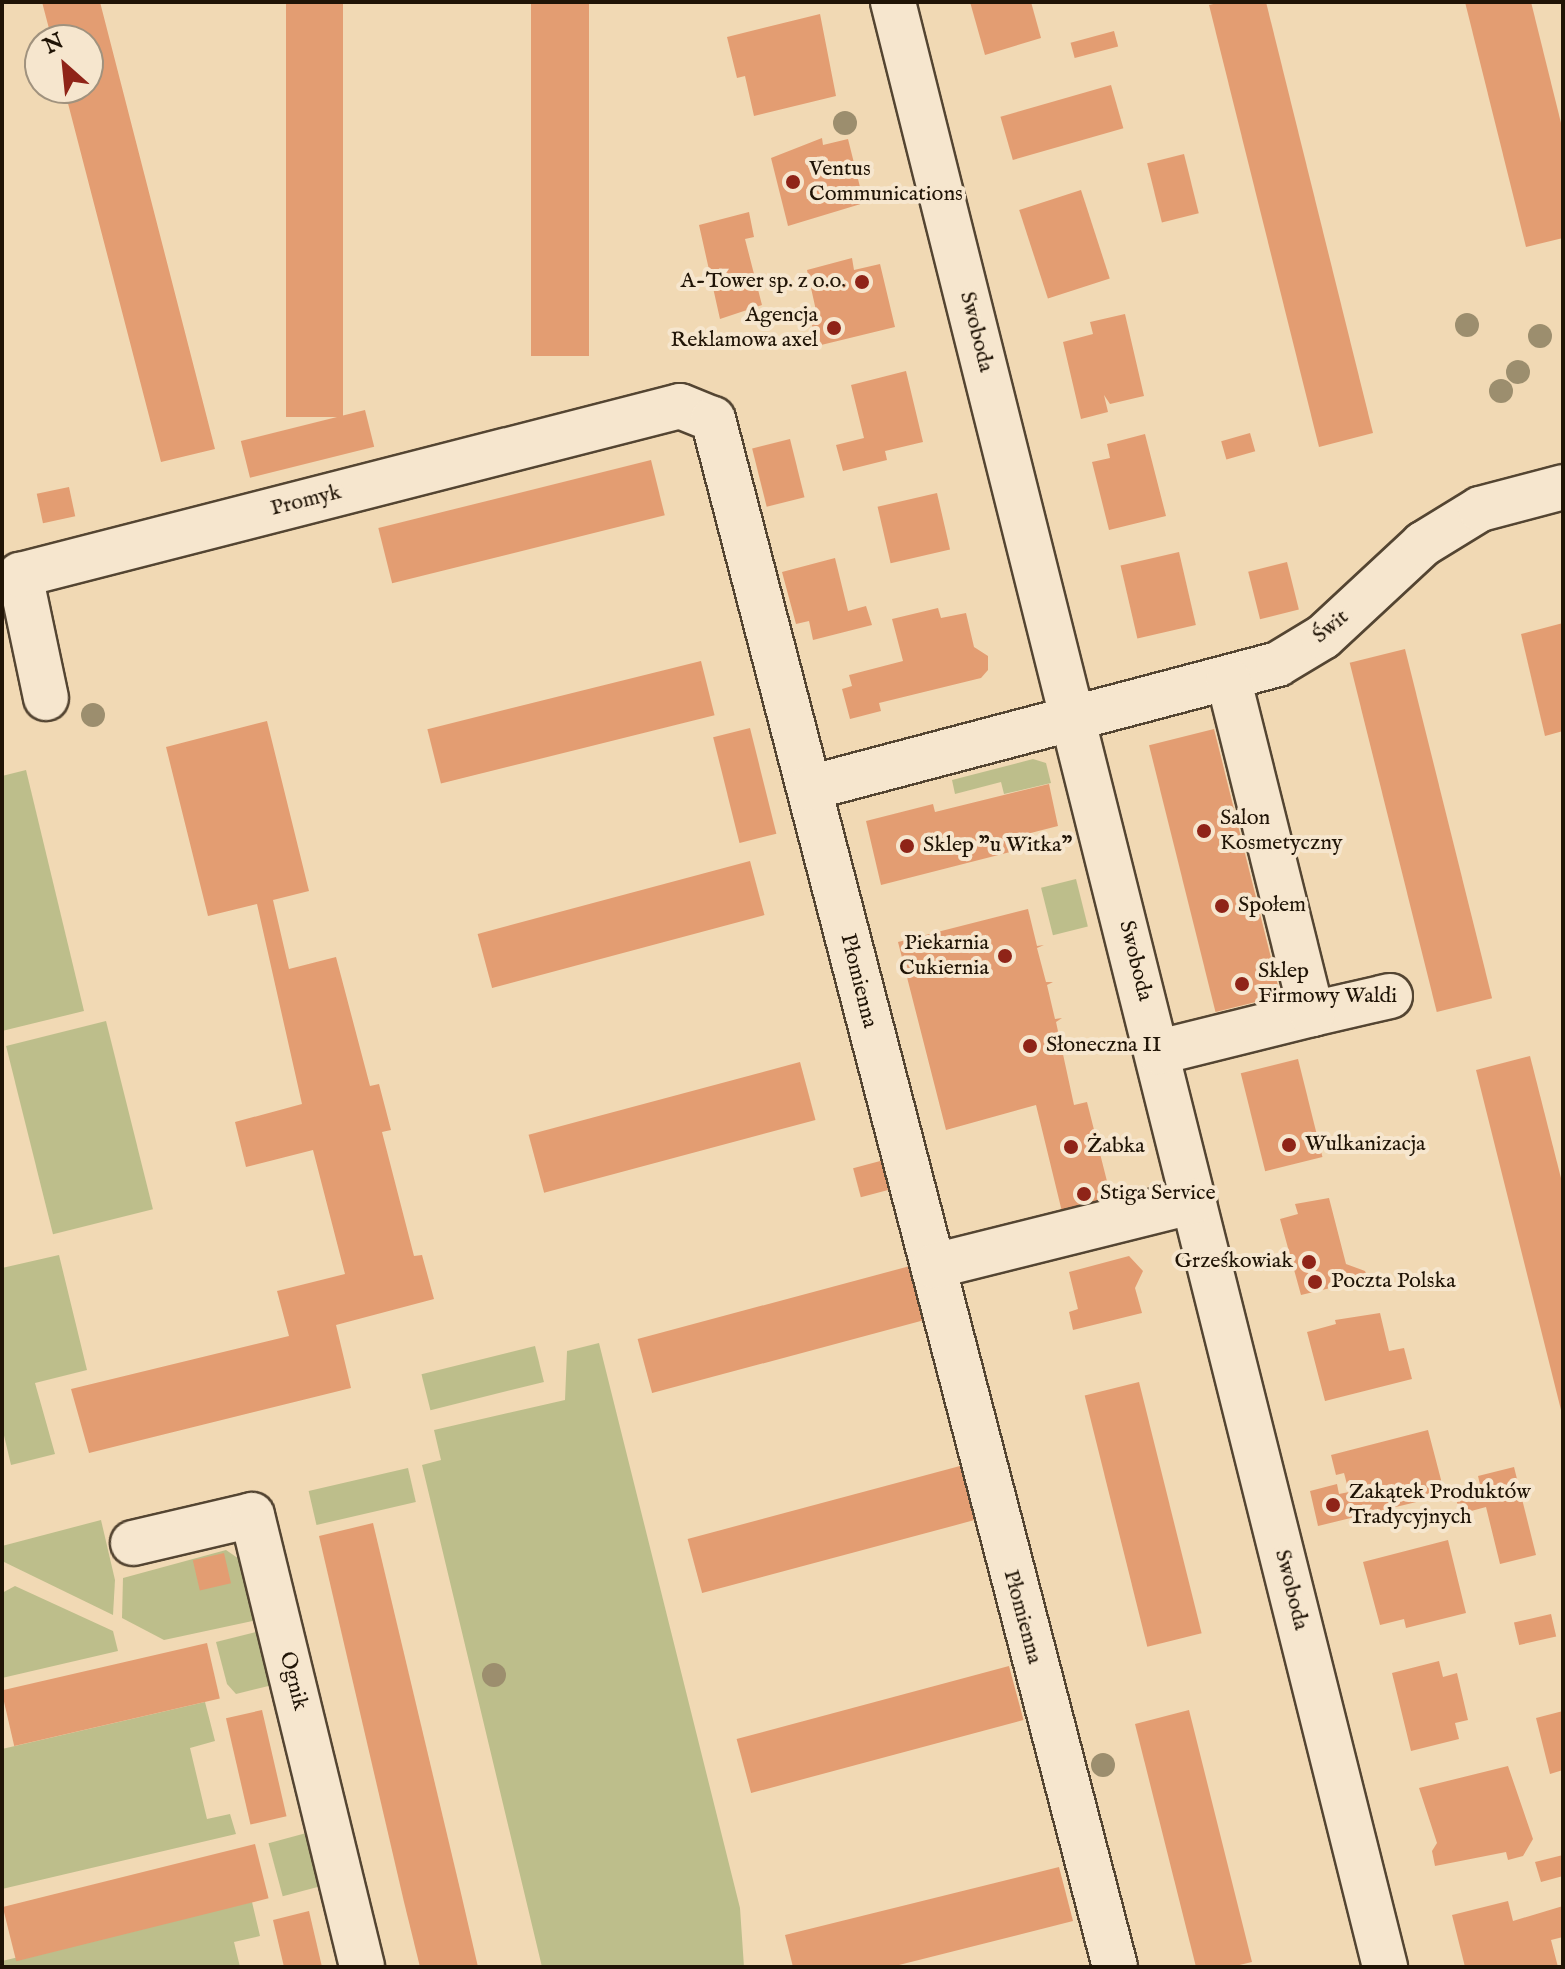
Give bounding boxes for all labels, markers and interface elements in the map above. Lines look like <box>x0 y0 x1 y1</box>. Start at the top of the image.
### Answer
north arrow <box>24 24 104 104</box>
text: N <box>39 28 69 61</box>
place label: Ventus Communications <box>809 156 963 208</box>
marker: Ventus Communications <box>784 173 802 191</box>
place label: A-Tower sp. z o.o. <box>681 269 846 295</box>
marker: A-Tower sp. z o.o. <box>853 273 871 291</box>
street label: Swoboda <box>953 289 999 375</box>
place label: Agencja Reklamowa axel <box>671 302 818 354</box>
marker: Agencja Reklamowa axel <box>825 319 843 337</box>
street label: Promyk <box>268 480 344 522</box>
street label: Świt <box>1308 605 1354 649</box>
place label: Salon Kosmetyczny <box>1220 805 1343 856</box>
marker: Salon Kosmetyczny <box>1195 822 1213 840</box>
place label: Sklep "u Witka" <box>923 833 1072 859</box>
marker: Sklep "u Witka" <box>898 837 916 855</box>
place label: Społem <box>1238 893 1306 919</box>
marker: Społem <box>1213 897 1231 915</box>
street label: Swoboda <box>1112 918 1158 1004</box>
place label: Piekarnia Cukiernia <box>899 930 989 982</box>
street label: Płomienna <box>834 931 882 1031</box>
marker: Piekarnia Cukiernia <box>996 947 1014 965</box>
place label: Sklep Firmowy Waldi <box>1258 958 1397 1010</box>
marker: Sklep Firmowy Waldi <box>1233 975 1251 993</box>
place label: Słoneczna II <box>1046 1033 1161 1059</box>
marker: Słoneczna II <box>1021 1037 1039 1055</box>
place label: Wulkanizacja <box>1305 1132 1426 1158</box>
place label: Żabka <box>1087 1134 1145 1160</box>
marker: Wulkanizacja <box>1280 1136 1298 1154</box>
marker: Żabka <box>1062 1138 1080 1156</box>
place label: Stiga Service <box>1100 1181 1216 1207</box>
marker: Stiga Service <box>1075 1185 1093 1203</box>
place label: Grześkowiak <box>1175 1249 1293 1275</box>
marker: Grześkowiak <box>1300 1253 1318 1271</box>
place label: Poczta Polska <box>1331 1269 1456 1295</box>
marker: Poczta Polska <box>1306 1273 1324 1291</box>
place label: Zakątek Produktów Tradycyjnych <box>1349 1479 1531 1530</box>
marker: Zakątek Produktów Tradycyjnych <box>1324 1496 1342 1514</box>
street label: Swoboda <box>1268 1547 1314 1633</box>
street label: Płomienna <box>997 1567 1047 1667</box>
street label: Ognik <box>273 1649 313 1713</box>

